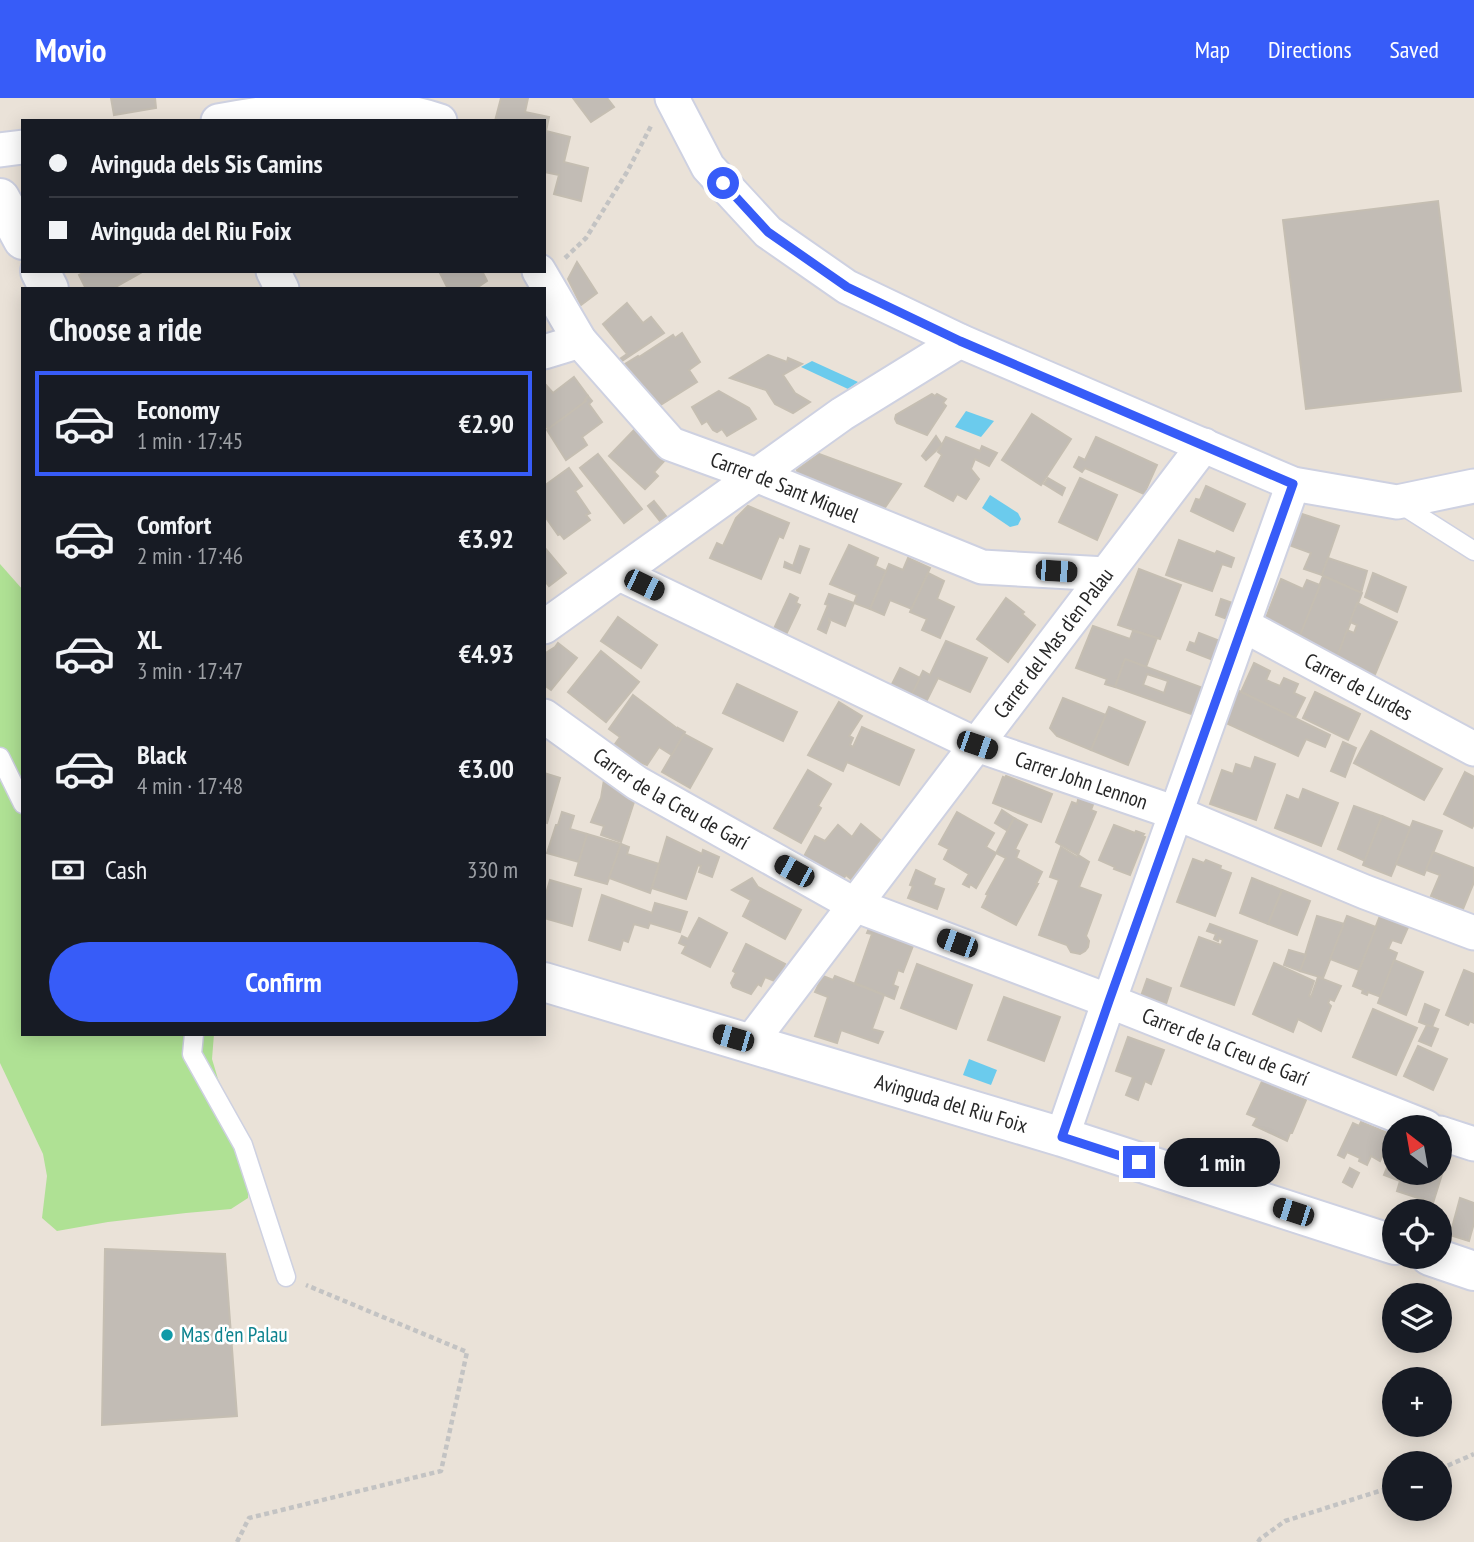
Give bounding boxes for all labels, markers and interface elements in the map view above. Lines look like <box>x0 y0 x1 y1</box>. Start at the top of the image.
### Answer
text: Movio <box>35 28 107 71</box>
text: Map <box>1195 34 1230 65</box>
text: Directions <box>1268 34 1352 65</box>
text: Saved <box>1390 34 1439 65</box>
text: Avinguda dels Sis Camins <box>91 147 323 180</box>
route start <box>707 167 739 199</box>
text: Avinguda del Riu Foix <box>91 214 291 247</box>
text: Choose a ride <box>49 308 202 350</box>
icon: car <box>53 392 116 455</box>
text: Economy <box>137 393 219 426</box>
text: €2.90 <box>459 407 514 440</box>
text: 1 min · 17:45 <box>137 426 243 455</box>
street label: Carrer de Sant Miquel <box>707 446 863 528</box>
icon: car <box>53 507 116 570</box>
text: Comfort <box>137 508 211 541</box>
text: €3.92 <box>459 522 514 555</box>
text: 2 min · 17:46 <box>137 541 243 570</box>
car <box>1035 559 1078 583</box>
street label: Carrer del Mas d'en Palau <box>987 562 1119 724</box>
car <box>621 566 668 604</box>
icon: car <box>53 622 116 685</box>
text: XL <box>137 623 162 656</box>
text: €4.93 <box>459 637 514 670</box>
street label: Carrer de Lurdes <box>1300 647 1417 726</box>
text: 3 min · 17:47 <box>137 656 243 685</box>
car <box>954 728 1001 762</box>
icon: car <box>53 737 116 800</box>
text: Black <box>137 738 187 771</box>
street label: Carrer de la Creu de Garí <box>588 742 754 856</box>
street label: Carrer John Lennon <box>1011 745 1151 815</box>
text: €3.00 <box>459 752 514 785</box>
text: 4 min · 17:48 <box>137 771 243 800</box>
icon: cash <box>49 851 87 889</box>
car <box>771 852 818 890</box>
text: Cash <box>105 853 147 886</box>
text: 330 m <box>467 855 518 884</box>
car <box>934 926 981 960</box>
button: Confirm <box>49 942 518 1022</box>
street label: Carrer de la Creu de Garí <box>1138 1001 1313 1092</box>
car <box>710 1022 757 1054</box>
street label: Avinguda del Riu Foix <box>872 1068 1031 1139</box>
north arrow <box>1382 1115 1452 1185</box>
map controls <box>1382 1115 1452 1521</box>
callout: 1 min <box>1164 1138 1279 1186</box>
route end <box>1123 1146 1155 1178</box>
text: 1 min <box>1199 1148 1245 1177</box>
car <box>1270 1196 1317 1228</box>
button: locate <box>1382 1199 1452 1269</box>
button: layers <box>1382 1283 1452 1353</box>
place label: Mas d'en Palau <box>181 1321 288 1348</box>
marker: Mas d'en Palau <box>159 1327 175 1343</box>
button: + <box>1382 1367 1452 1437</box>
button: − <box>1382 1451 1452 1521</box>

